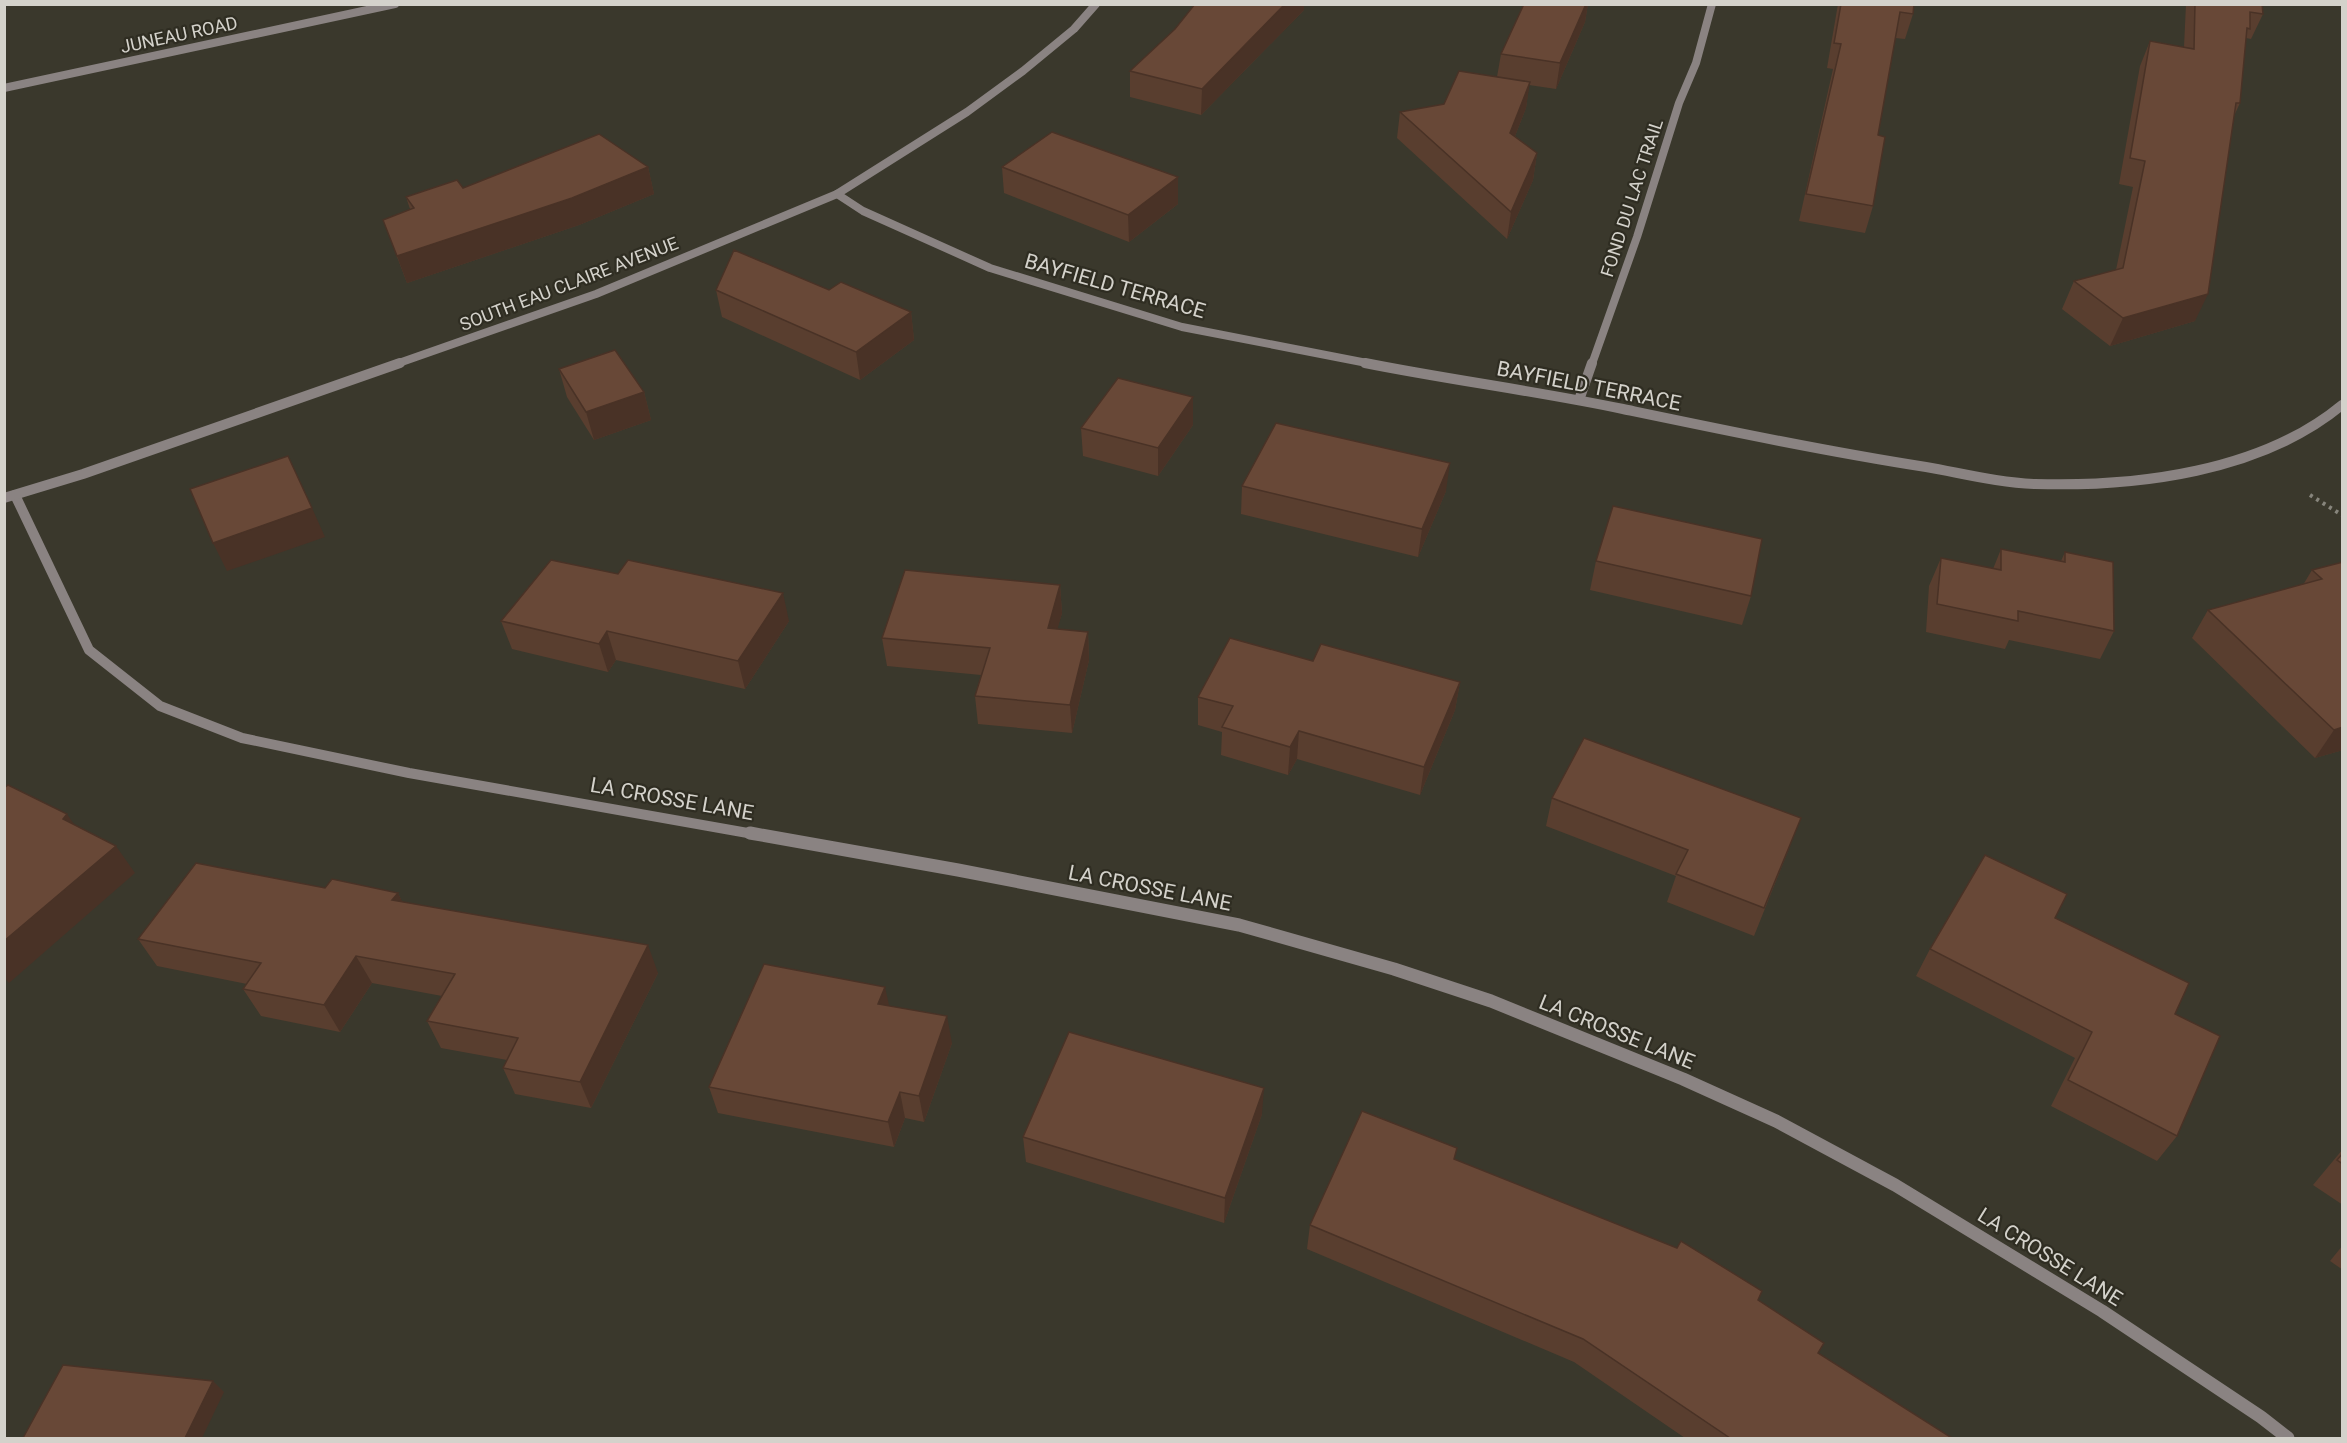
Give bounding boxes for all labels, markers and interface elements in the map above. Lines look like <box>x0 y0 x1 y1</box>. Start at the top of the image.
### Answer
street label: JUNEAU ROAD <box>118 12 239 57</box>
street label: FOND DU LAC TRAIL <box>1596 116 1667 280</box>
street label: SOUTH EAU CLAIRE AVENUE <box>457 232 681 335</box>
street label: BAYFIELD TERRACE <box>1022 249 1208 323</box>
street label: BAYFIELD TERRACE <box>1495 356 1683 416</box>
street label: LA CROSSE LANE <box>588 773 756 825</box>
street label: LA CROSSE LANE <box>1066 860 1234 916</box>
street label: LA CROSSE LANE <box>1536 990 1698 1074</box>
street label: LA CROSSE LANE <box>1973 1203 2127 1311</box>

